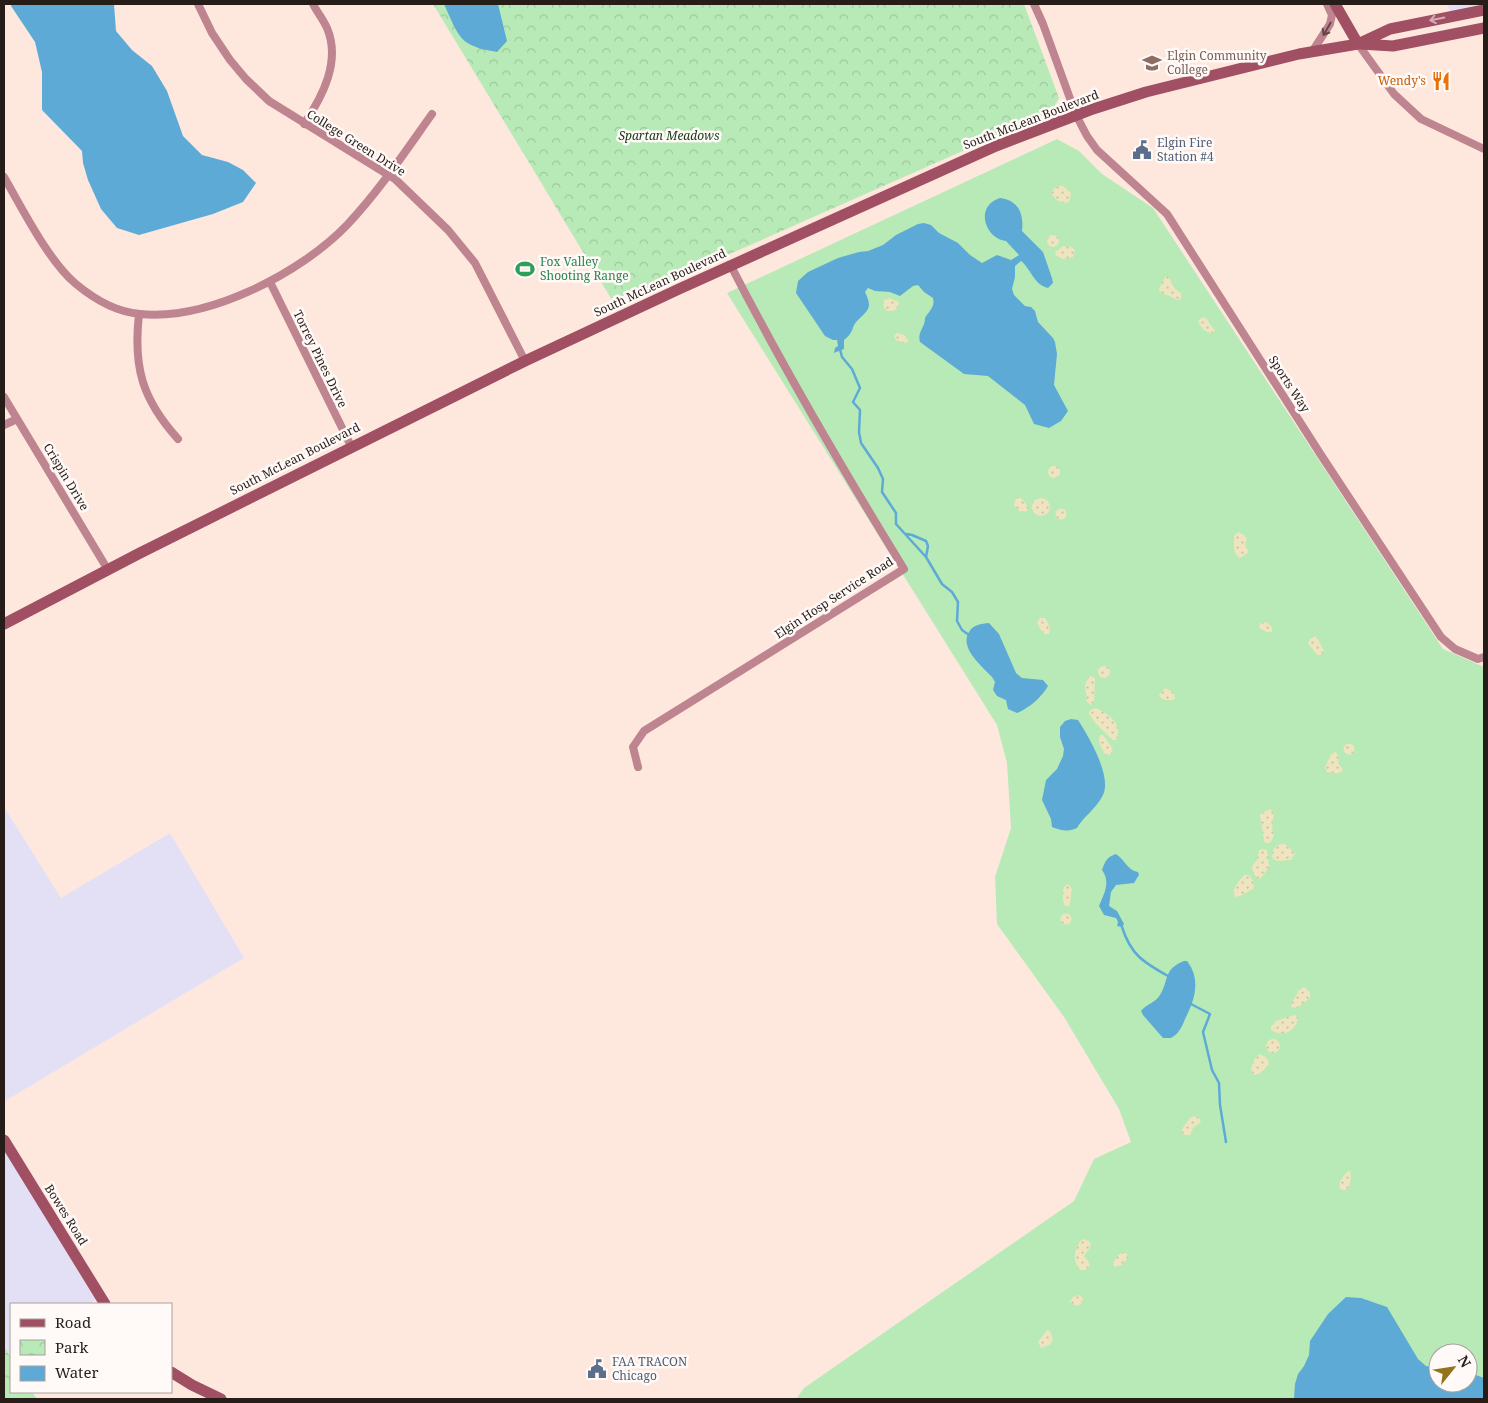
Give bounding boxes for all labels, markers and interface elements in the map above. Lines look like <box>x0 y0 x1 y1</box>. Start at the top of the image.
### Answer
one-way arrow <box>1429 15 1445 25</box>
one-way arrow <box>1321 21 1331 35</box>
place label: Elgin Community College <box>1167 47 1267 78</box>
school or university icon: Elgin Community College <box>1141 52 1163 74</box>
restaurant icon: Wendy's <box>1430 70 1452 92</box>
place label: Wendy's <box>1378 72 1426 89</box>
street label: South McLean Boulevard <box>961 86 1102 153</box>
street label: College Green Drive <box>304 105 409 180</box>
park label: Spartan Meadows <box>618 127 720 144</box>
place label: Elgin Fire Station #4 <box>1157 134 1214 165</box>
public building icon: Elgin Fire Station #4 <box>1131 139 1153 161</box>
street label: South McLean Boulevard <box>591 244 729 321</box>
place label: Fox Valley Shooting Range <box>540 253 629 284</box>
sports icon: Fox Valley Shooting Range <box>514 258 536 280</box>
street label: Torrey Pines Drive <box>289 307 351 410</box>
street label: Sports Way <box>1265 352 1314 415</box>
street label: South McLean Boulevard <box>227 418 363 499</box>
street label: Crispin Drive <box>40 440 93 514</box>
street label: Elgin Hosp Service Road <box>771 552 897 642</box>
street label: Bowes Road <box>41 1181 92 1249</box>
legend <box>10 1303 172 1393</box>
text: Road <box>55 1312 91 1332</box>
text: Park <box>55 1337 89 1357</box>
north arrow <box>1428 1343 1478 1393</box>
text: N <box>1454 1352 1476 1371</box>
place label: FAA TRACON Chicago <box>612 1353 687 1384</box>
public building icon: FAA TRACON Chicago <box>586 1358 608 1380</box>
text: Water <box>55 1362 98 1382</box>

